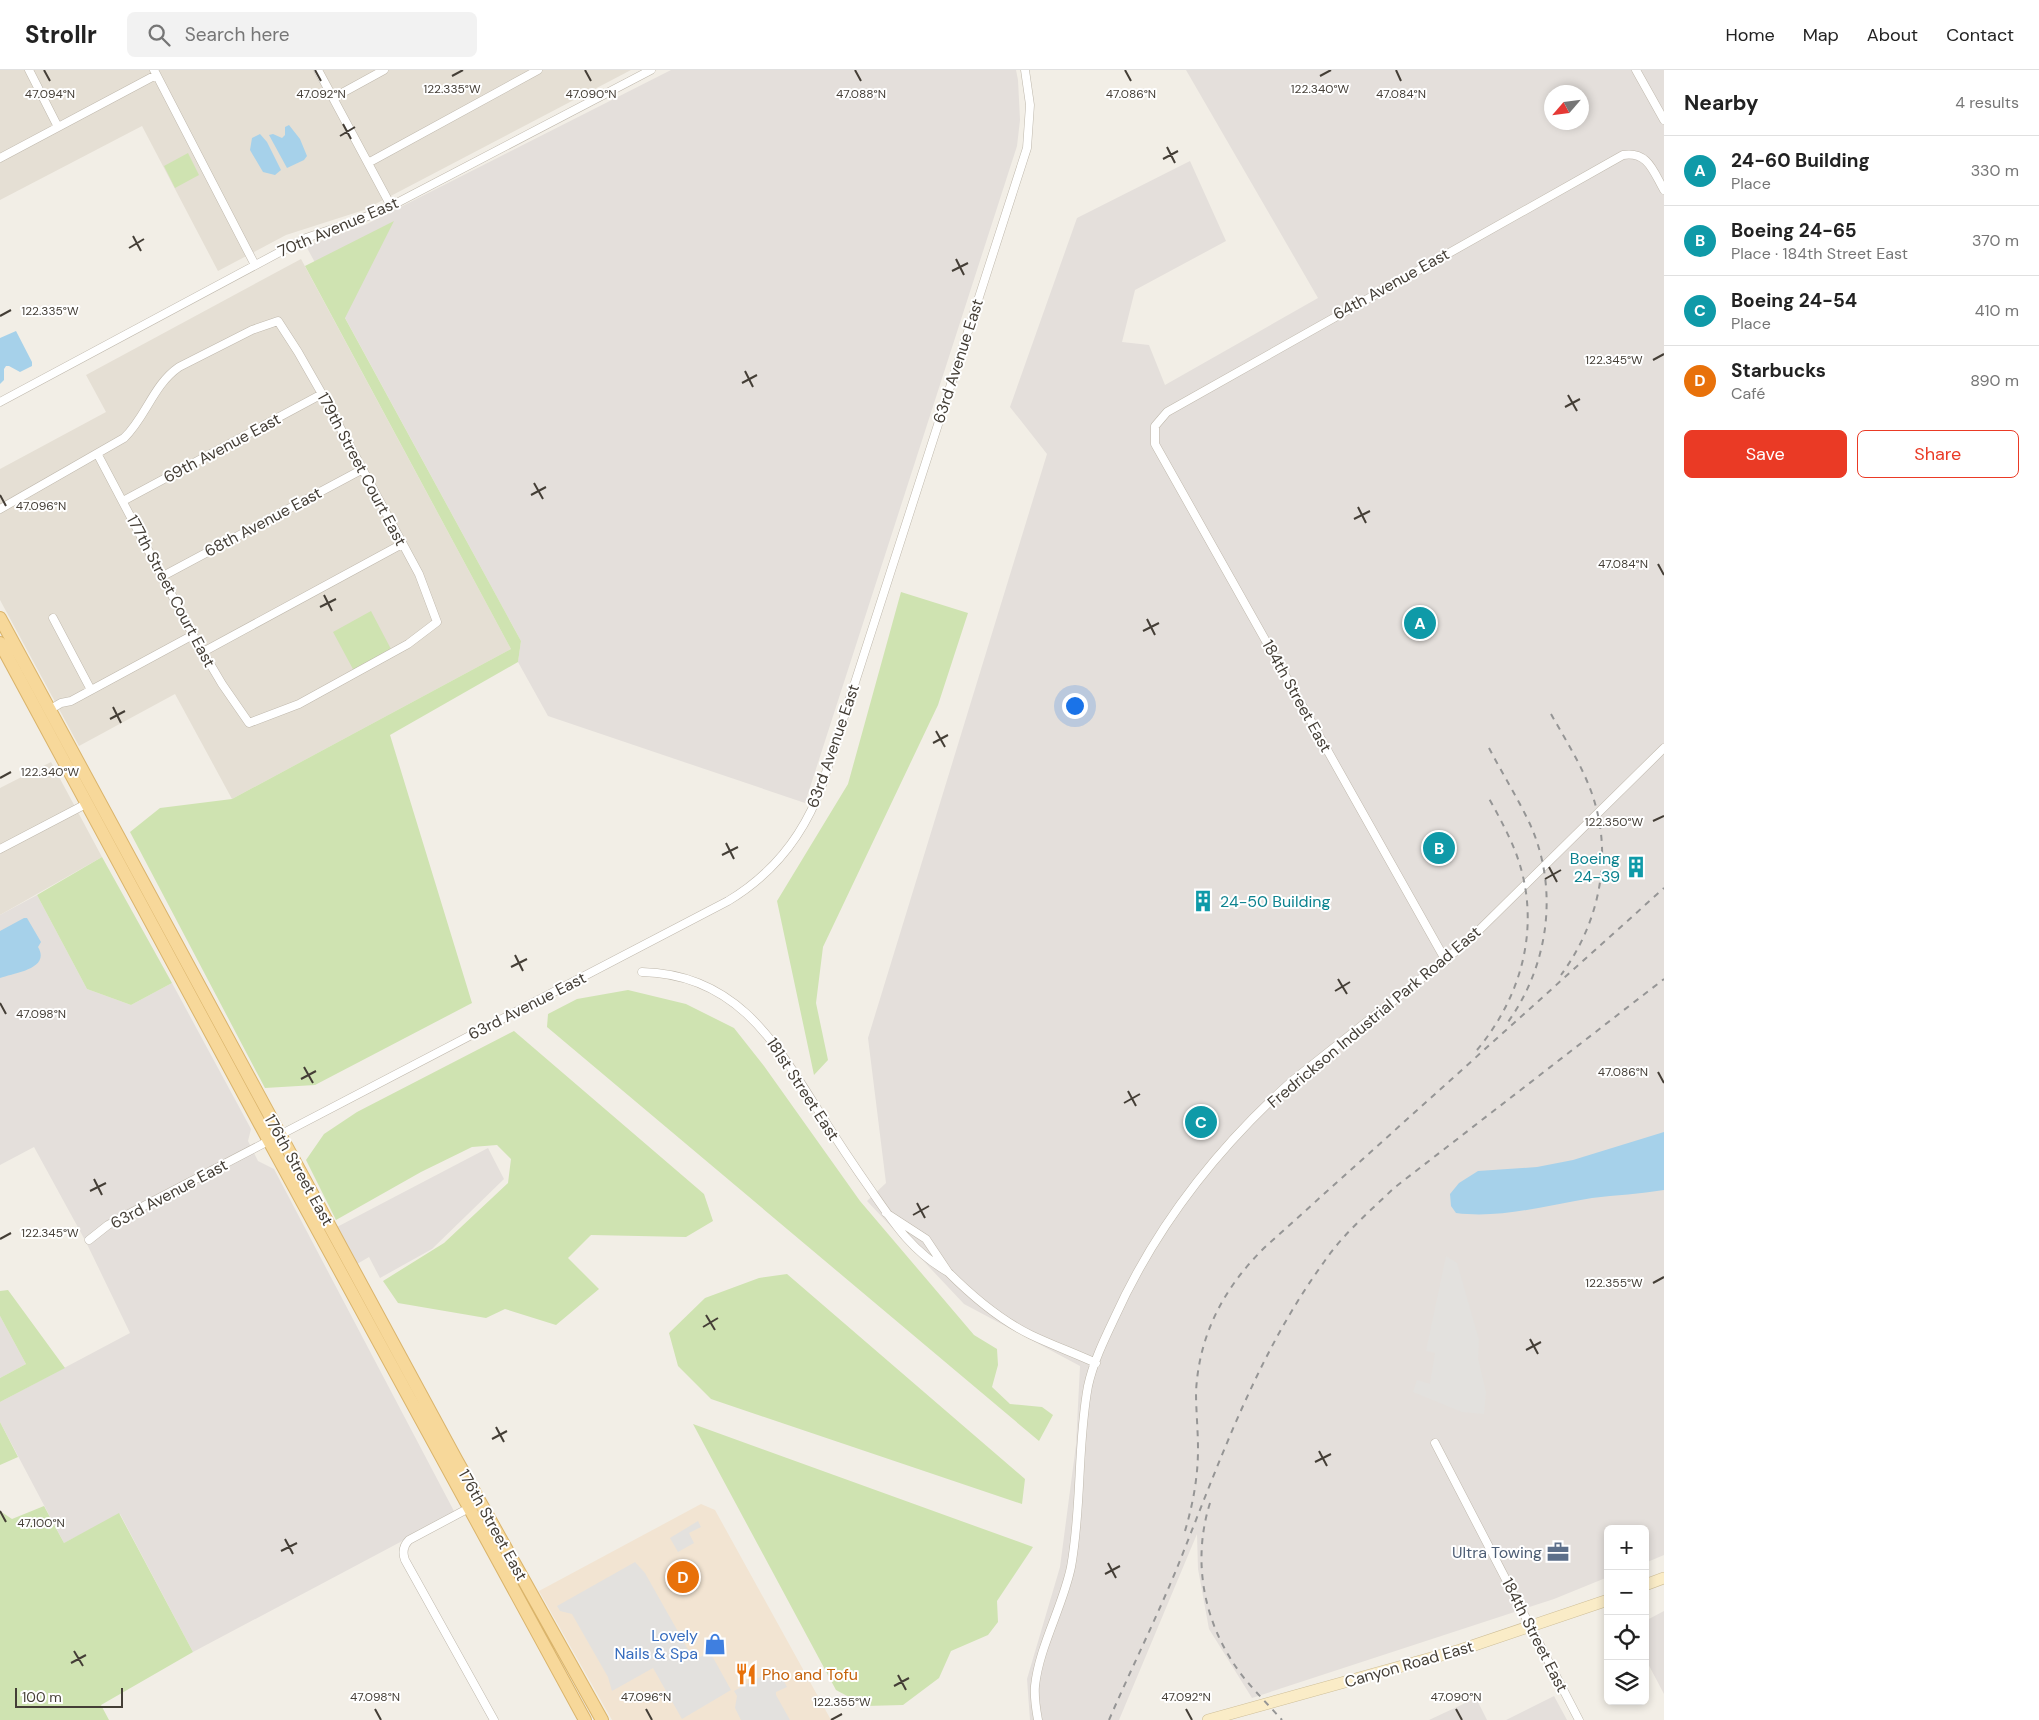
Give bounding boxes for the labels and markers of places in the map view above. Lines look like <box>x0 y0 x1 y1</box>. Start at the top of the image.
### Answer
pin: A <box>1404 604 1436 642</box>
pin: B <box>1423 829 1455 867</box>
place label: Boeing 24-39 <box>1570 848 1620 887</box>
building icon: Boeing 24-39 <box>1623 854 1649 880</box>
building icon: 24-50 Building <box>1190 888 1216 914</box>
place label: 24-50 Building <box>1220 891 1331 912</box>
pin: C <box>1185 1103 1217 1141</box>
office icon: Ultra Towing <box>1545 1539 1571 1565</box>
place label: Ultra Towing <box>1452 1542 1542 1563</box>
pin: D <box>667 1558 699 1596</box>
place label: Lovely Nails & Spa <box>615 1625 698 1664</box>
shop icon: Lovely Nails & Spa <box>702 1631 728 1657</box>
restaurant icon: Pho and Tofu <box>733 1661 759 1687</box>
place label: Pho and Tofu <box>762 1664 858 1685</box>

